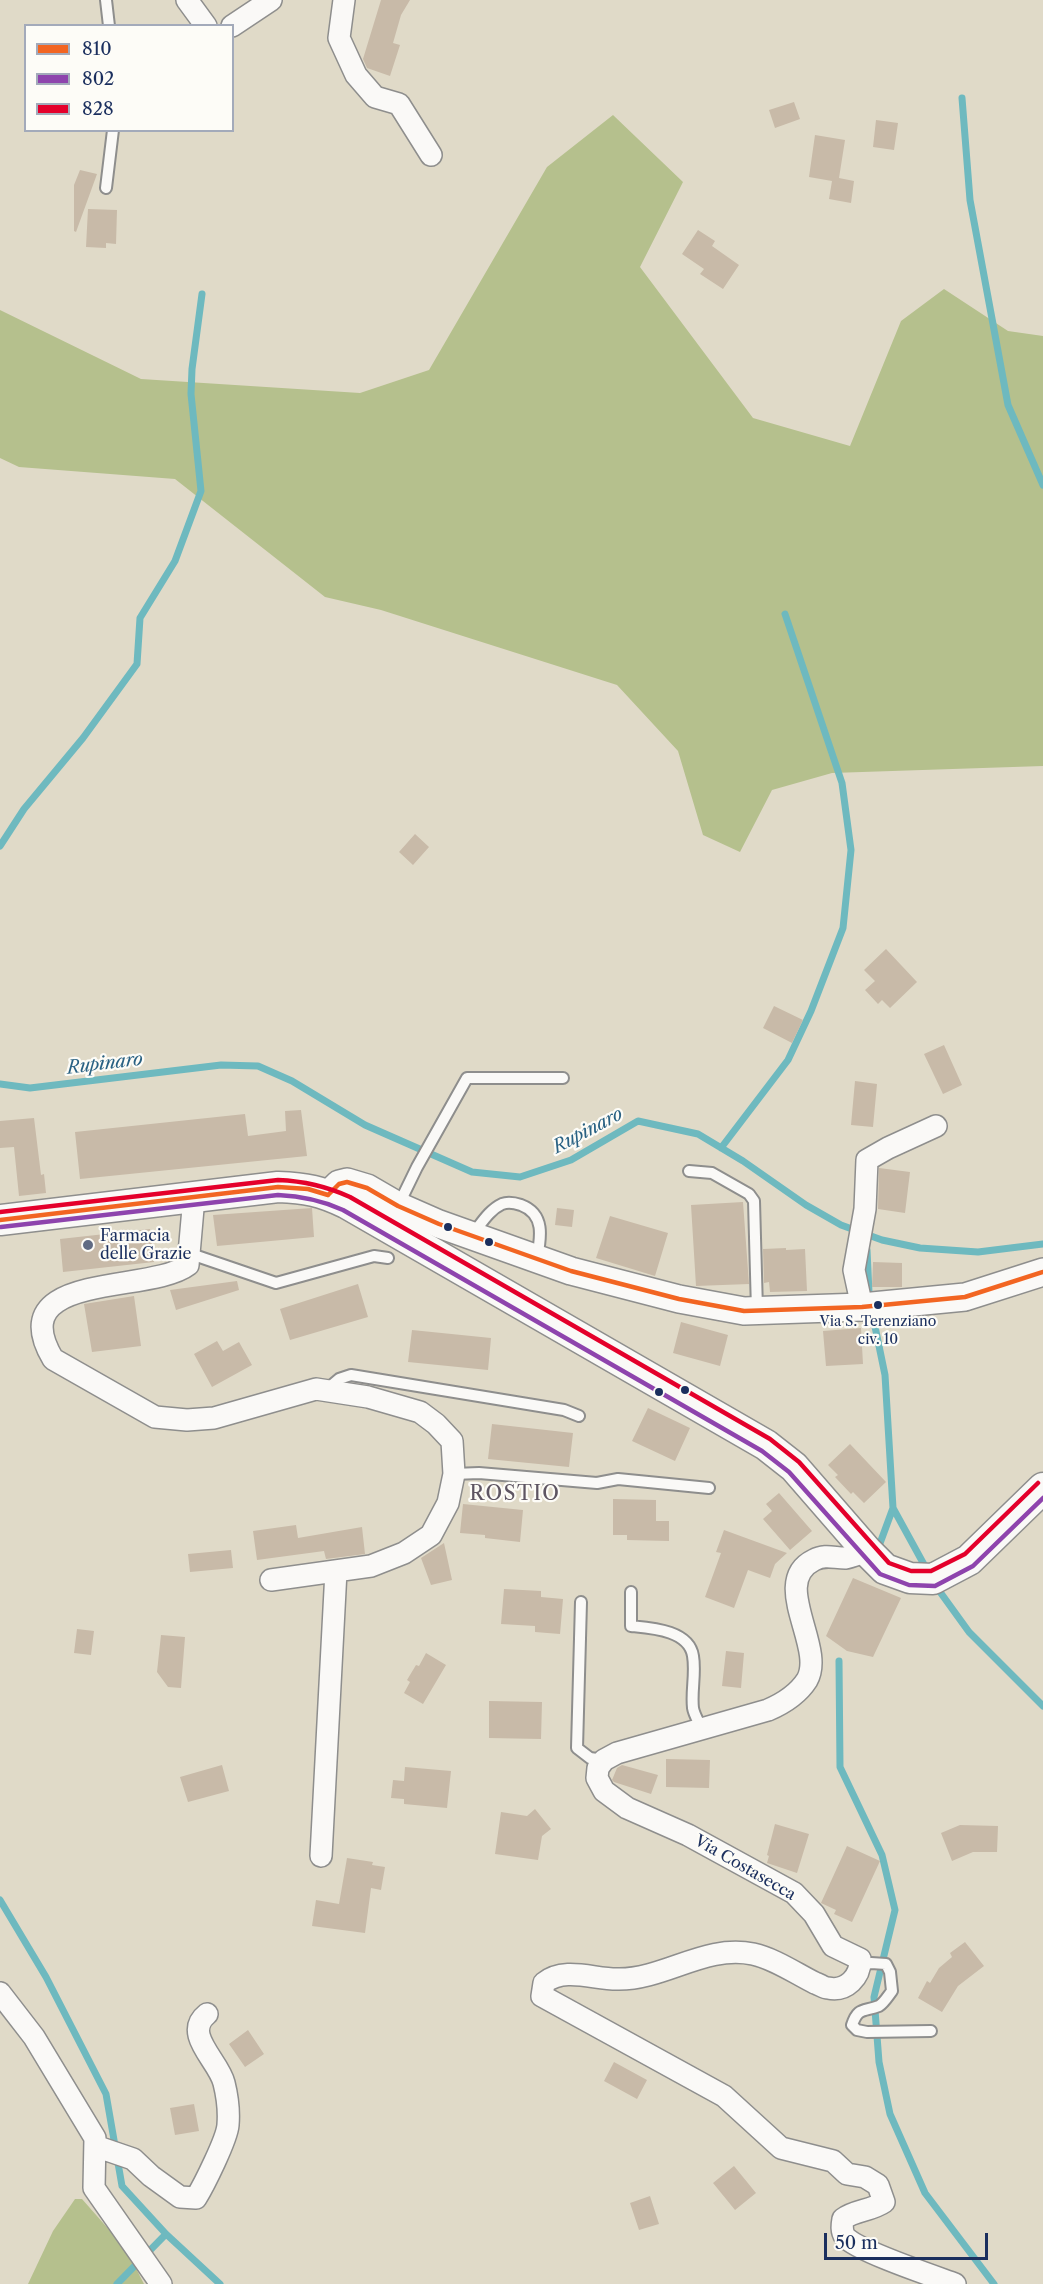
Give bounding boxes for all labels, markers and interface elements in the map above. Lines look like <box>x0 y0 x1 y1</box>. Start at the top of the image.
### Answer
legend <box>24 24 234 132</box>
text: 810 <box>82 38 112 60</box>
text: 802 <box>82 68 114 90</box>
text: 828 <box>82 98 114 120</box>
water label: Rupinaro <box>66 1049 144 1079</box>
water label: Rupinaro <box>549 1104 627 1158</box>
unlabelled marker <box>442 1221 454 1233</box>
place label: Farmacia delle Grazie <box>100 1226 192 1264</box>
unlabelled marker <box>483 1236 495 1248</box>
marker: Farmacia delle Grazie <box>81 1238 95 1252</box>
marker: Via S. Terenziano civ. 10 <box>872 1299 884 1311</box>
place label: Via S. Terenziano civ. 10 <box>820 1314 936 1346</box>
unlabelled marker <box>679 1384 691 1396</box>
unlabelled marker <box>653 1386 665 1398</box>
district label: ROSTIO <box>470 1482 560 1506</box>
street label: Via Costasecca <box>691 1831 799 1905</box>
scale bar <box>827 2221 990 2259</box>
text: 50 m <box>835 2232 878 2254</box>

